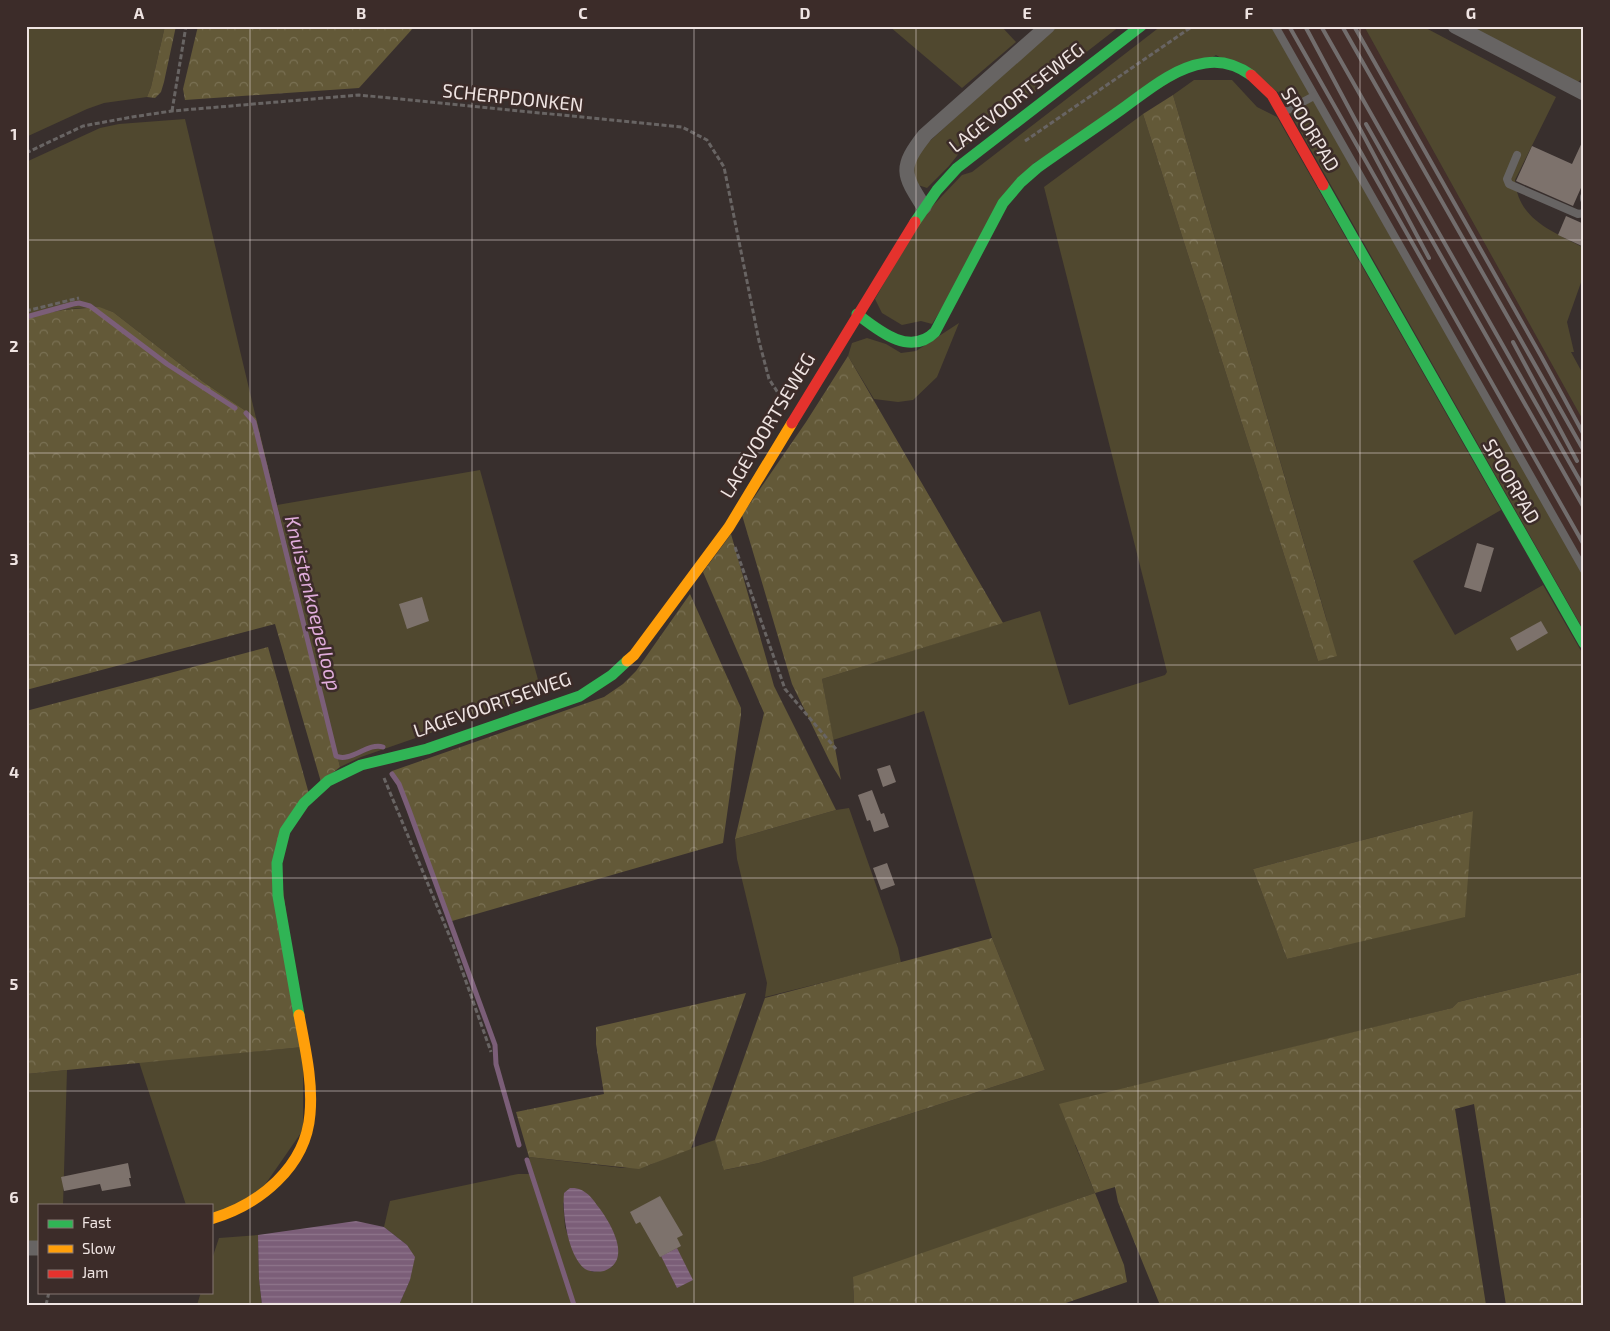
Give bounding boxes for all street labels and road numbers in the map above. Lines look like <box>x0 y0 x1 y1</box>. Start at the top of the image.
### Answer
street label: LAGEVOORTSEWEG <box>944 37 1088 157</box>
street label: SCHERPDONKEN <box>441 78 585 116</box>
street label: SPOORPAD <box>1277 83 1345 175</box>
street label: LAGEVOORTSEWEG <box>715 348 819 502</box>
street label: SPOORPAD <box>1479 435 1545 527</box>
street label: LAGEVOORTSEWEG <box>410 666 574 742</box>

